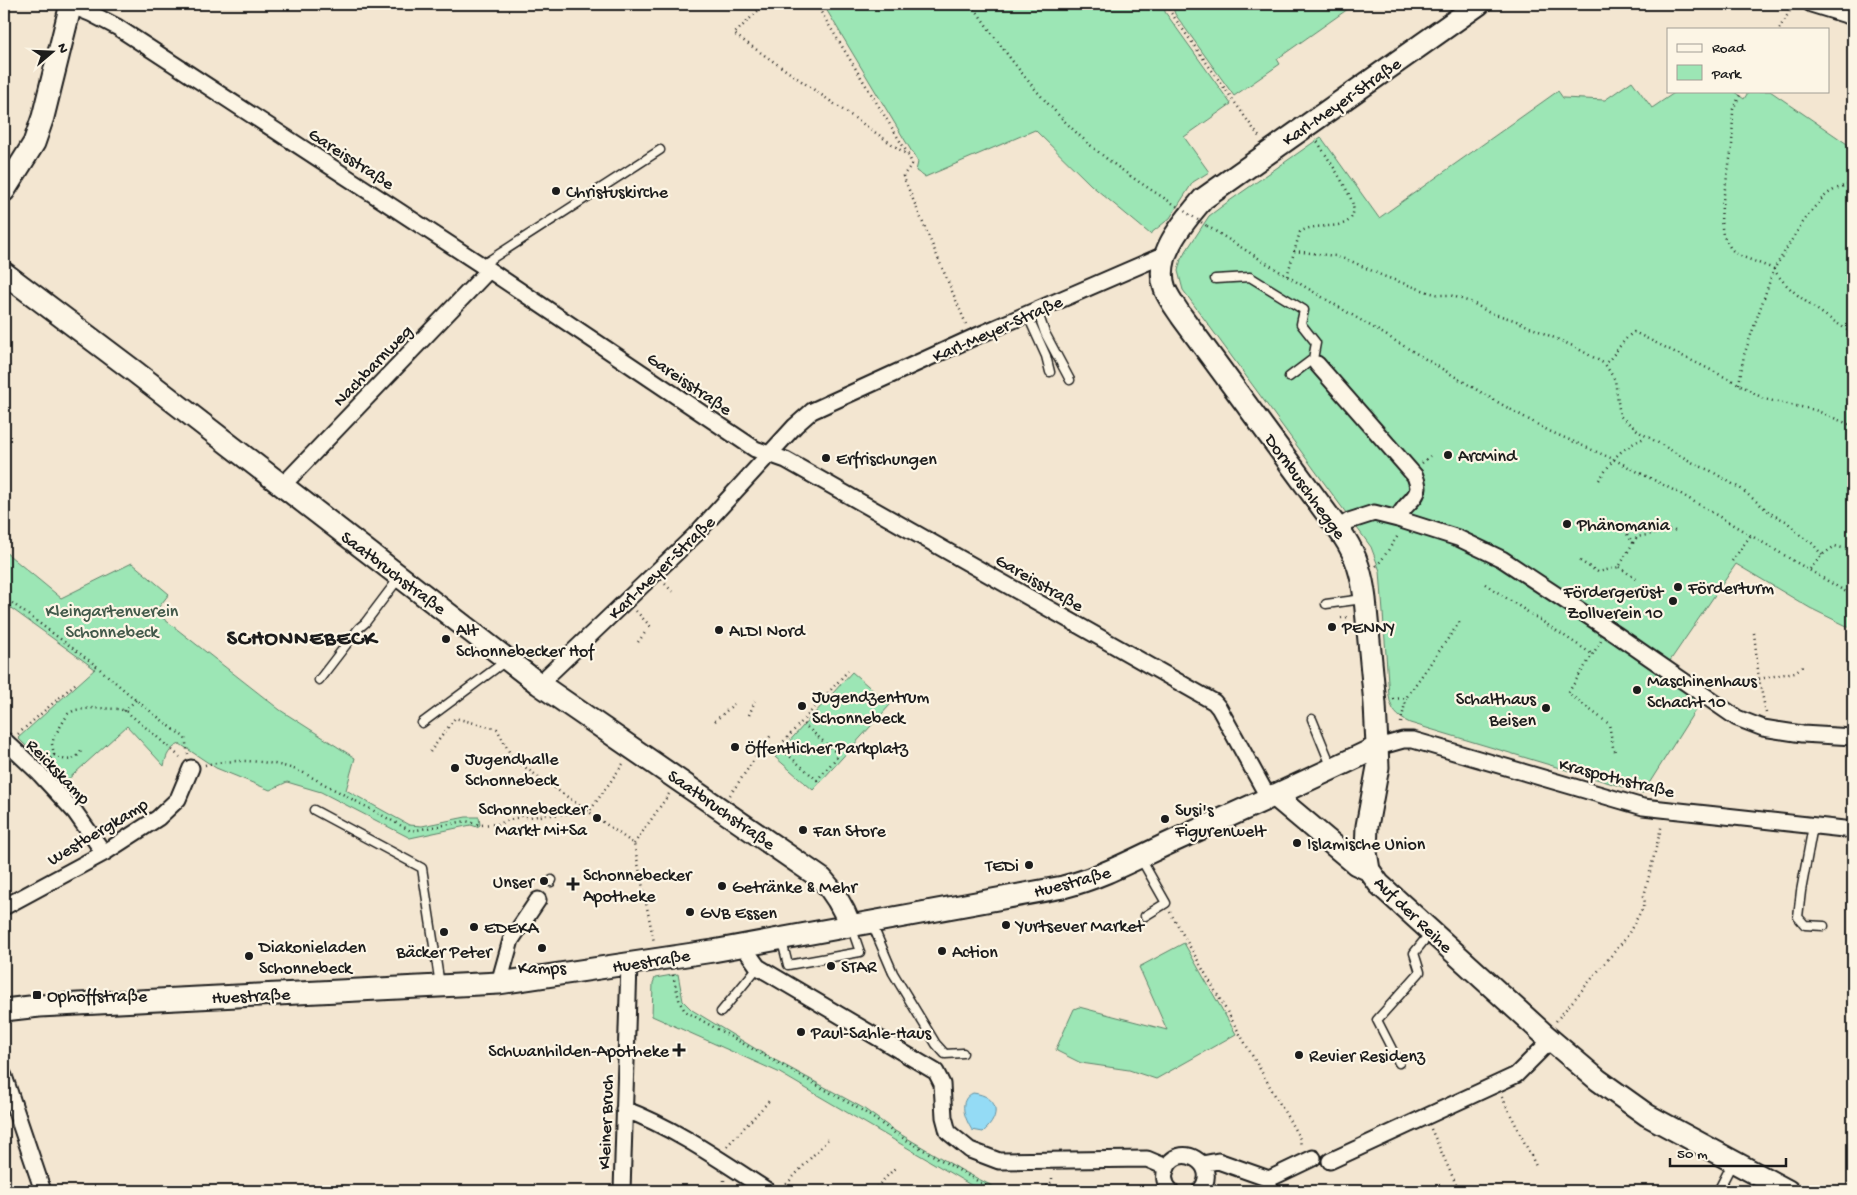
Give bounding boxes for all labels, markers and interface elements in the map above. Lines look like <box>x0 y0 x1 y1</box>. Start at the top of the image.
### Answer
north arrow <box>28 28 78 78</box>
legend <box>1667 28 1830 92</box>
text: Road <box>1712 40 1746 58</box>
text: N <box>52 41 71 56</box>
street label: Karl-Meyer-Straße <box>1279 54 1406 152</box>
text: Park <box>1711 66 1742 84</box>
street label: Gareisstraße <box>304 125 398 196</box>
place label: Christuskirche <box>566 183 669 204</box>
marker: Christuskirche <box>550 185 562 197</box>
street label: Karl-Meyer-Straße <box>930 292 1067 368</box>
street label: Nachbarnweg <box>330 322 418 412</box>
street label: Gareisstraße <box>642 349 736 422</box>
street label: Dornbuschhegge <box>1258 430 1350 545</box>
place label: ArcMind <box>1458 447 1518 468</box>
marker: ArcMind <box>1442 449 1454 461</box>
place label: Erfrischungen <box>836 450 937 471</box>
marker: Erfrischungen <box>820 452 832 464</box>
street label: Karl-Meyer-Straße <box>605 512 721 625</box>
place label: Phänomania <box>1576 516 1671 537</box>
marker: Phänomania <box>1561 518 1573 530</box>
street label: Saatbruchstraße <box>336 528 450 621</box>
street label: Gareisstraße <box>991 551 1087 618</box>
place label: Förderturm <box>1687 579 1774 600</box>
marker: Förderturm <box>1672 581 1684 593</box>
place label: Fördergerüst Zollverein 10 <box>1563 583 1665 625</box>
marker: Fördergerüst Zollverein 10 <box>1667 595 1679 607</box>
park label: Kleingartenverein Schonnebeck <box>46 602 179 644</box>
place label: PENNY <box>1341 619 1395 640</box>
place label: Alt Schonnebecker Hof <box>456 621 595 663</box>
marker: PENNY <box>1326 621 1338 633</box>
place label: ALDI Nord <box>729 622 806 643</box>
marker: ALDI Nord <box>713 624 725 636</box>
district label: SCHONNEBECK <box>227 627 379 653</box>
marker: Alt Schonnebecker Hof <box>440 633 452 645</box>
place label: Maschinenhaus Schacht 10 <box>1647 672 1758 714</box>
marker: Maschinenhaus Schacht 10 <box>1631 684 1643 696</box>
place label: Jugendzentrum Schonnebeck <box>812 688 930 730</box>
place label: Schalthaus Beisen <box>1456 690 1537 732</box>
marker: Jugendzentrum Schonnebeck <box>796 700 808 712</box>
marker: Schalthaus Beisen <box>1540 702 1552 714</box>
street label: Reickskamp <box>21 736 94 810</box>
place label: Öffentlicher Parkplatz <box>745 739 909 760</box>
marker: Öffentlicher Parkplatz <box>729 741 741 753</box>
place label: Jugendhalle Schonnebeck <box>465 750 560 792</box>
street label: Kraspothstraße <box>1556 755 1677 804</box>
marker: Jugendhalle Schonnebeck <box>449 762 461 774</box>
street label: Saatbruchstraße <box>663 766 779 856</box>
street label: Westbergkamp <box>44 795 153 871</box>
place label: Schonnebecker Markt Mi+Sa <box>479 800 589 842</box>
place label: Susi's Figurenwelt <box>1174 801 1267 843</box>
marker: Schonnebecker Markt Mi+Sa <box>591 812 603 824</box>
marker: Susi's Figurenwelt <box>1159 813 1171 825</box>
place label: Fan Store <box>812 822 886 843</box>
marker: Fan Store <box>797 824 809 836</box>
place label: Islamische Union <box>1307 835 1426 856</box>
marker: Islamische Union <box>1291 837 1303 849</box>
place label: TEDi <box>984 857 1019 878</box>
marker: TEDi <box>1023 859 1035 871</box>
street label: Huestraße <box>1032 863 1114 904</box>
place label: Schonnebecker Apotheke <box>583 866 693 908</box>
place label: Unser <box>493 873 536 894</box>
street label: Auf der Reihe <box>1369 873 1456 959</box>
marker: Unser <box>538 875 550 887</box>
marker: Schonnebecker Apotheke <box>567 878 579 890</box>
place label: Getränke & Mehr <box>732 878 858 899</box>
marker: Getränke & Mehr <box>716 880 728 892</box>
place label: GVB Essen <box>700 904 778 925</box>
marker: GVB Essen <box>684 906 696 918</box>
place label: Yurtsever Market <box>1014 917 1145 938</box>
place label: EDEKA <box>484 919 540 940</box>
marker: Yurtsever Market <box>1000 919 1012 931</box>
marker: EDEKA <box>468 921 480 933</box>
marker: Bäcker Peter <box>438 926 450 938</box>
place label: Diakonieladen Schonnebeck <box>258 938 367 980</box>
marker: Kamps <box>536 942 548 954</box>
place label: Bäcker Peter <box>395 943 493 964</box>
place label: Action <box>952 943 998 964</box>
marker: Action <box>936 945 948 957</box>
street label: Huestraße <box>611 946 693 979</box>
marker: Diakonieladen Schonnebeck <box>243 950 255 962</box>
place label: STAR <box>841 958 877 979</box>
place label: Kamps <box>518 959 567 980</box>
marker: STAR <box>825 960 837 972</box>
street label: Huestraße <box>211 985 292 1010</box>
place label: Ophoffstraße <box>47 987 148 1008</box>
marker: Ophoffstraße <box>31 989 43 1001</box>
place label: Paul-Sahle-Haus <box>810 1024 933 1045</box>
marker: Paul-Sahle-Haus <box>795 1026 807 1038</box>
place label: Schwanhilden-Apotheke <box>488 1042 670 1063</box>
marker: Schwanhilden-Apotheke <box>673 1044 685 1056</box>
place label: Revier Residenz <box>1309 1047 1426 1068</box>
marker: Revier Residenz <box>1293 1049 1305 1061</box>
street label: Kleiner Bruch <box>595 1074 620 1170</box>
scale bar <box>1670 1135 1786 1167</box>
text: 50 m <box>1677 1146 1708 1164</box>

